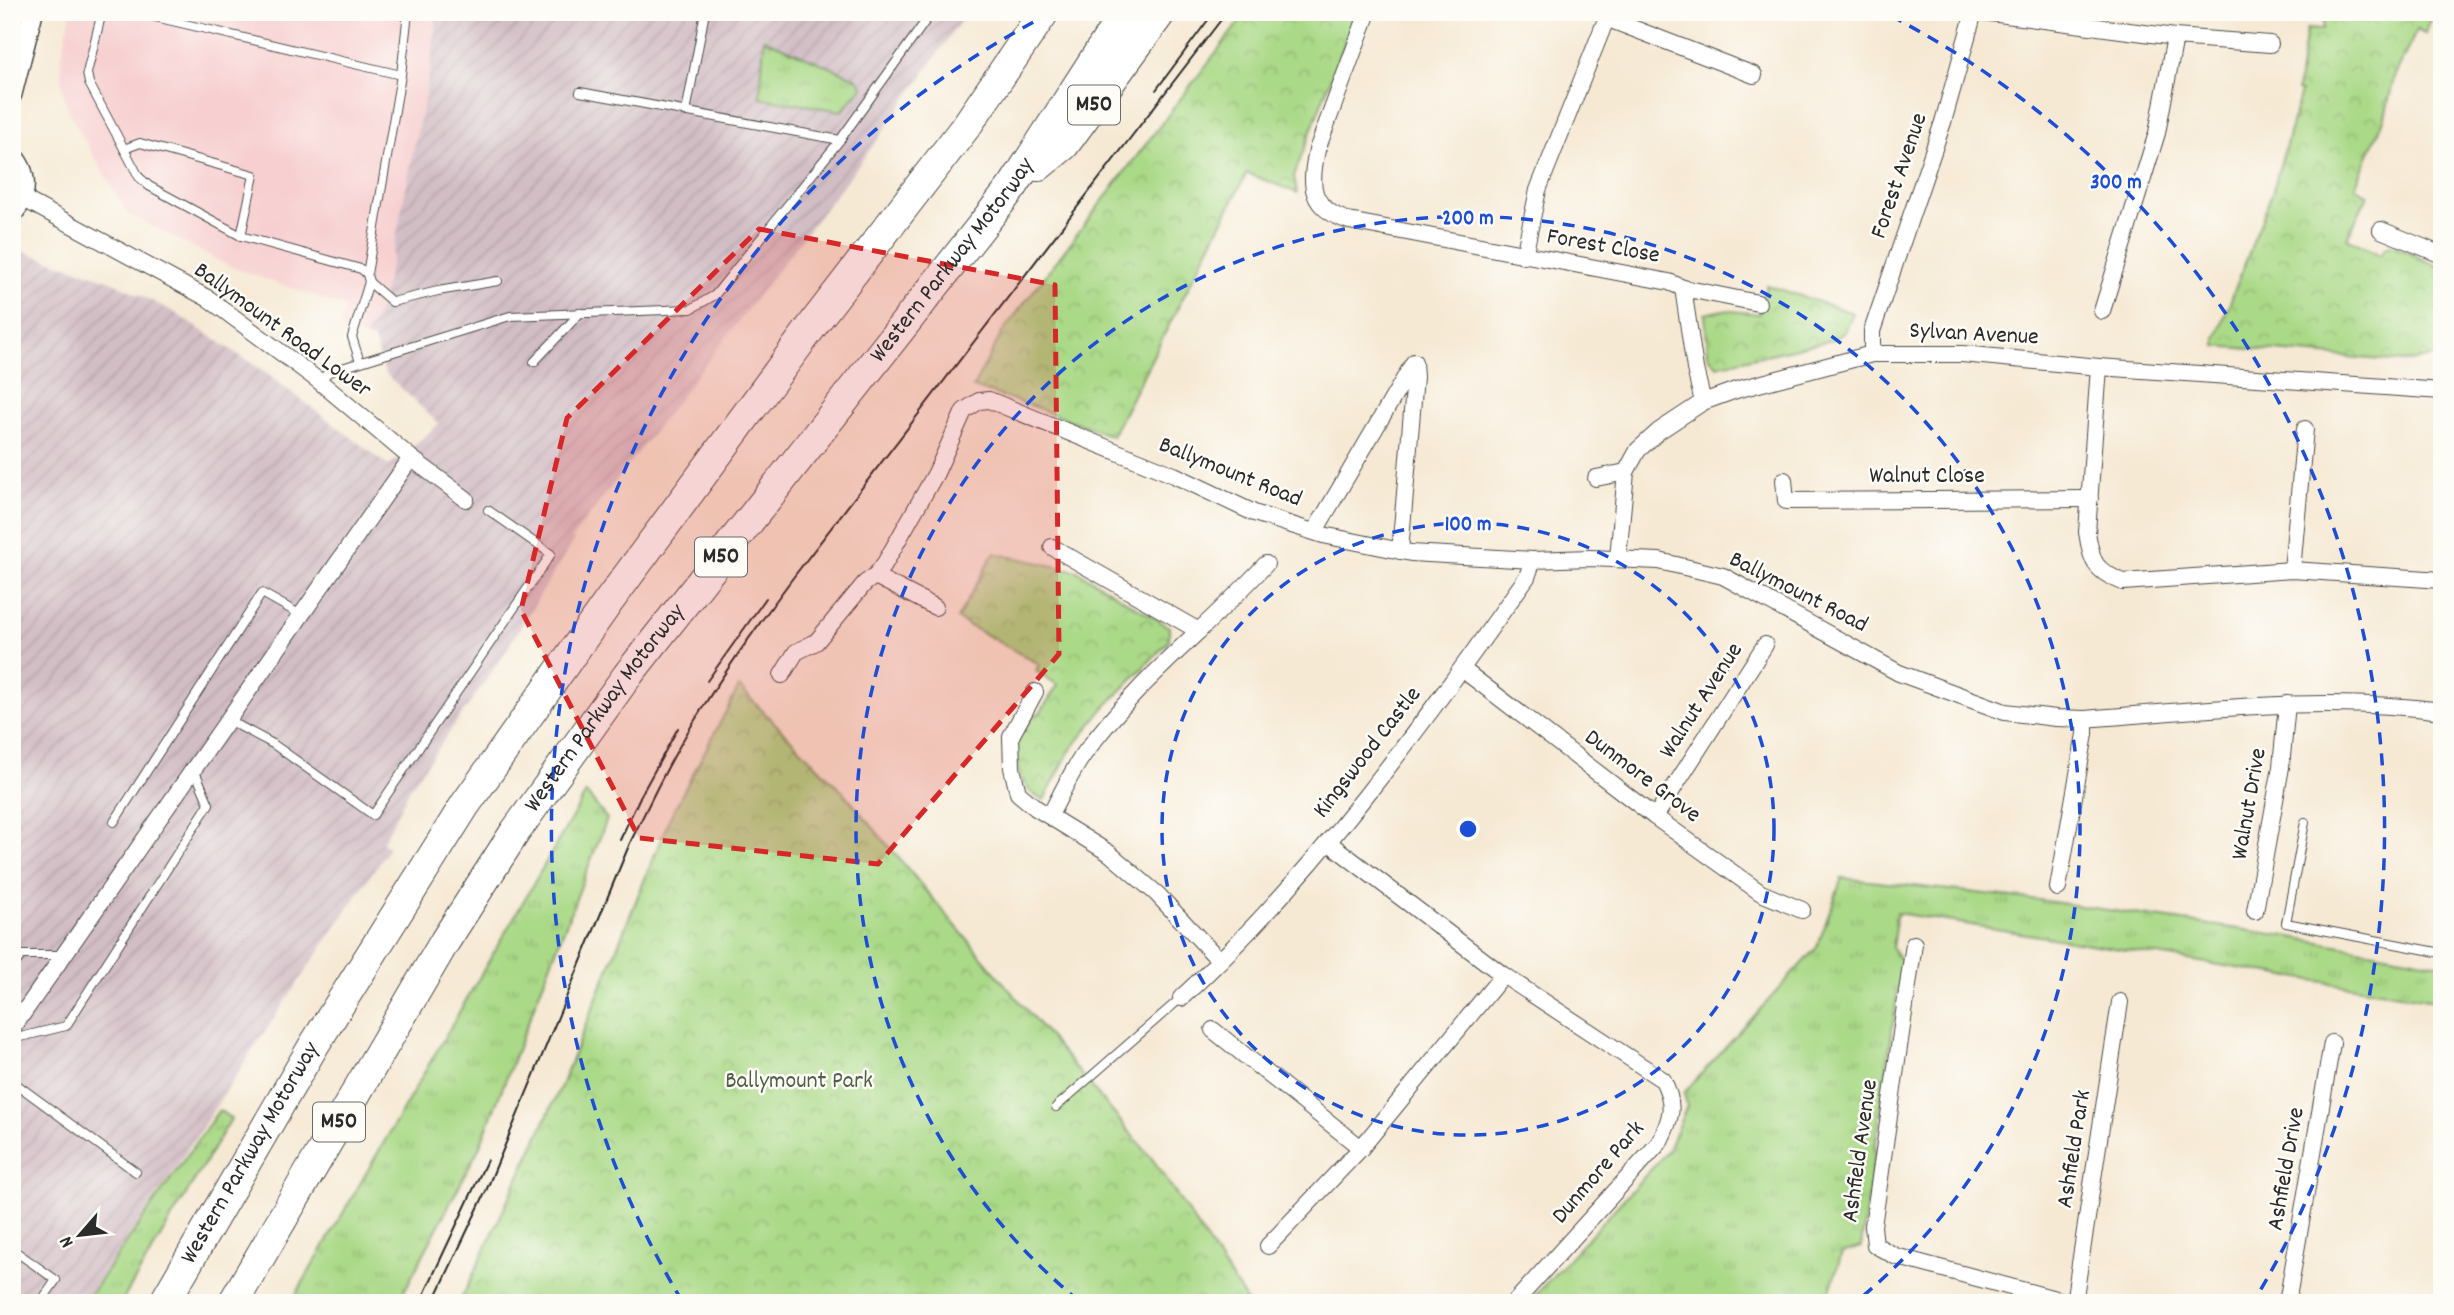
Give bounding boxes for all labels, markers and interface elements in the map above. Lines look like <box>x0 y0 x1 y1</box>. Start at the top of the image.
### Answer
road number: M50 <box>1068 86 1120 124</box>
street label: Forest Avenue <box>1863 109 1937 243</box>
street label: Western Parkway Motorway <box>862 150 1044 371</box>
text: 300 m <box>2090 169 2142 199</box>
text: 200 m <box>1442 205 1494 235</box>
street label: Forest Close <box>1544 220 1662 274</box>
street label: Ballymount Road Lower <box>186 255 378 407</box>
street label: Sylvan Avenue <box>1908 315 2040 355</box>
street label: Ballymount Road <box>1153 429 1307 517</box>
street label: Walnut Close <box>1869 460 1985 494</box>
text: 100 m <box>1445 511 1491 541</box>
road number: M50 <box>695 538 747 576</box>
street label: Ballymount Road <box>1723 543 1873 643</box>
street label: Western Parkway Motorway <box>517 596 695 820</box>
street label: Walnut Avenue <box>1652 636 1752 766</box>
street label: Kingswood Castle <box>1306 680 1430 826</box>
street label: Dunmore Grove <box>1577 722 1707 832</box>
street label: Walnut Drive <box>2223 746 2277 862</box>
centre of rings <box>1456 817 1480 841</box>
street label: Western Parkway Motorway <box>173 1035 330 1271</box>
park label: Ballymount Park <box>725 1065 873 1099</box>
street label: Ashfield Avenue <box>1834 1077 1888 1225</box>
street label: Ashfield Park <box>2049 1087 2101 1211</box>
road number: M50 <box>313 1102 365 1142</box>
street label: Ashfield Drive <box>2259 1105 2315 1233</box>
street label: Dunmore Park <box>1545 1114 1653 1232</box>
north arrow <box>46 1200 116 1270</box>
text: N <box>54 1231 82 1252</box>

